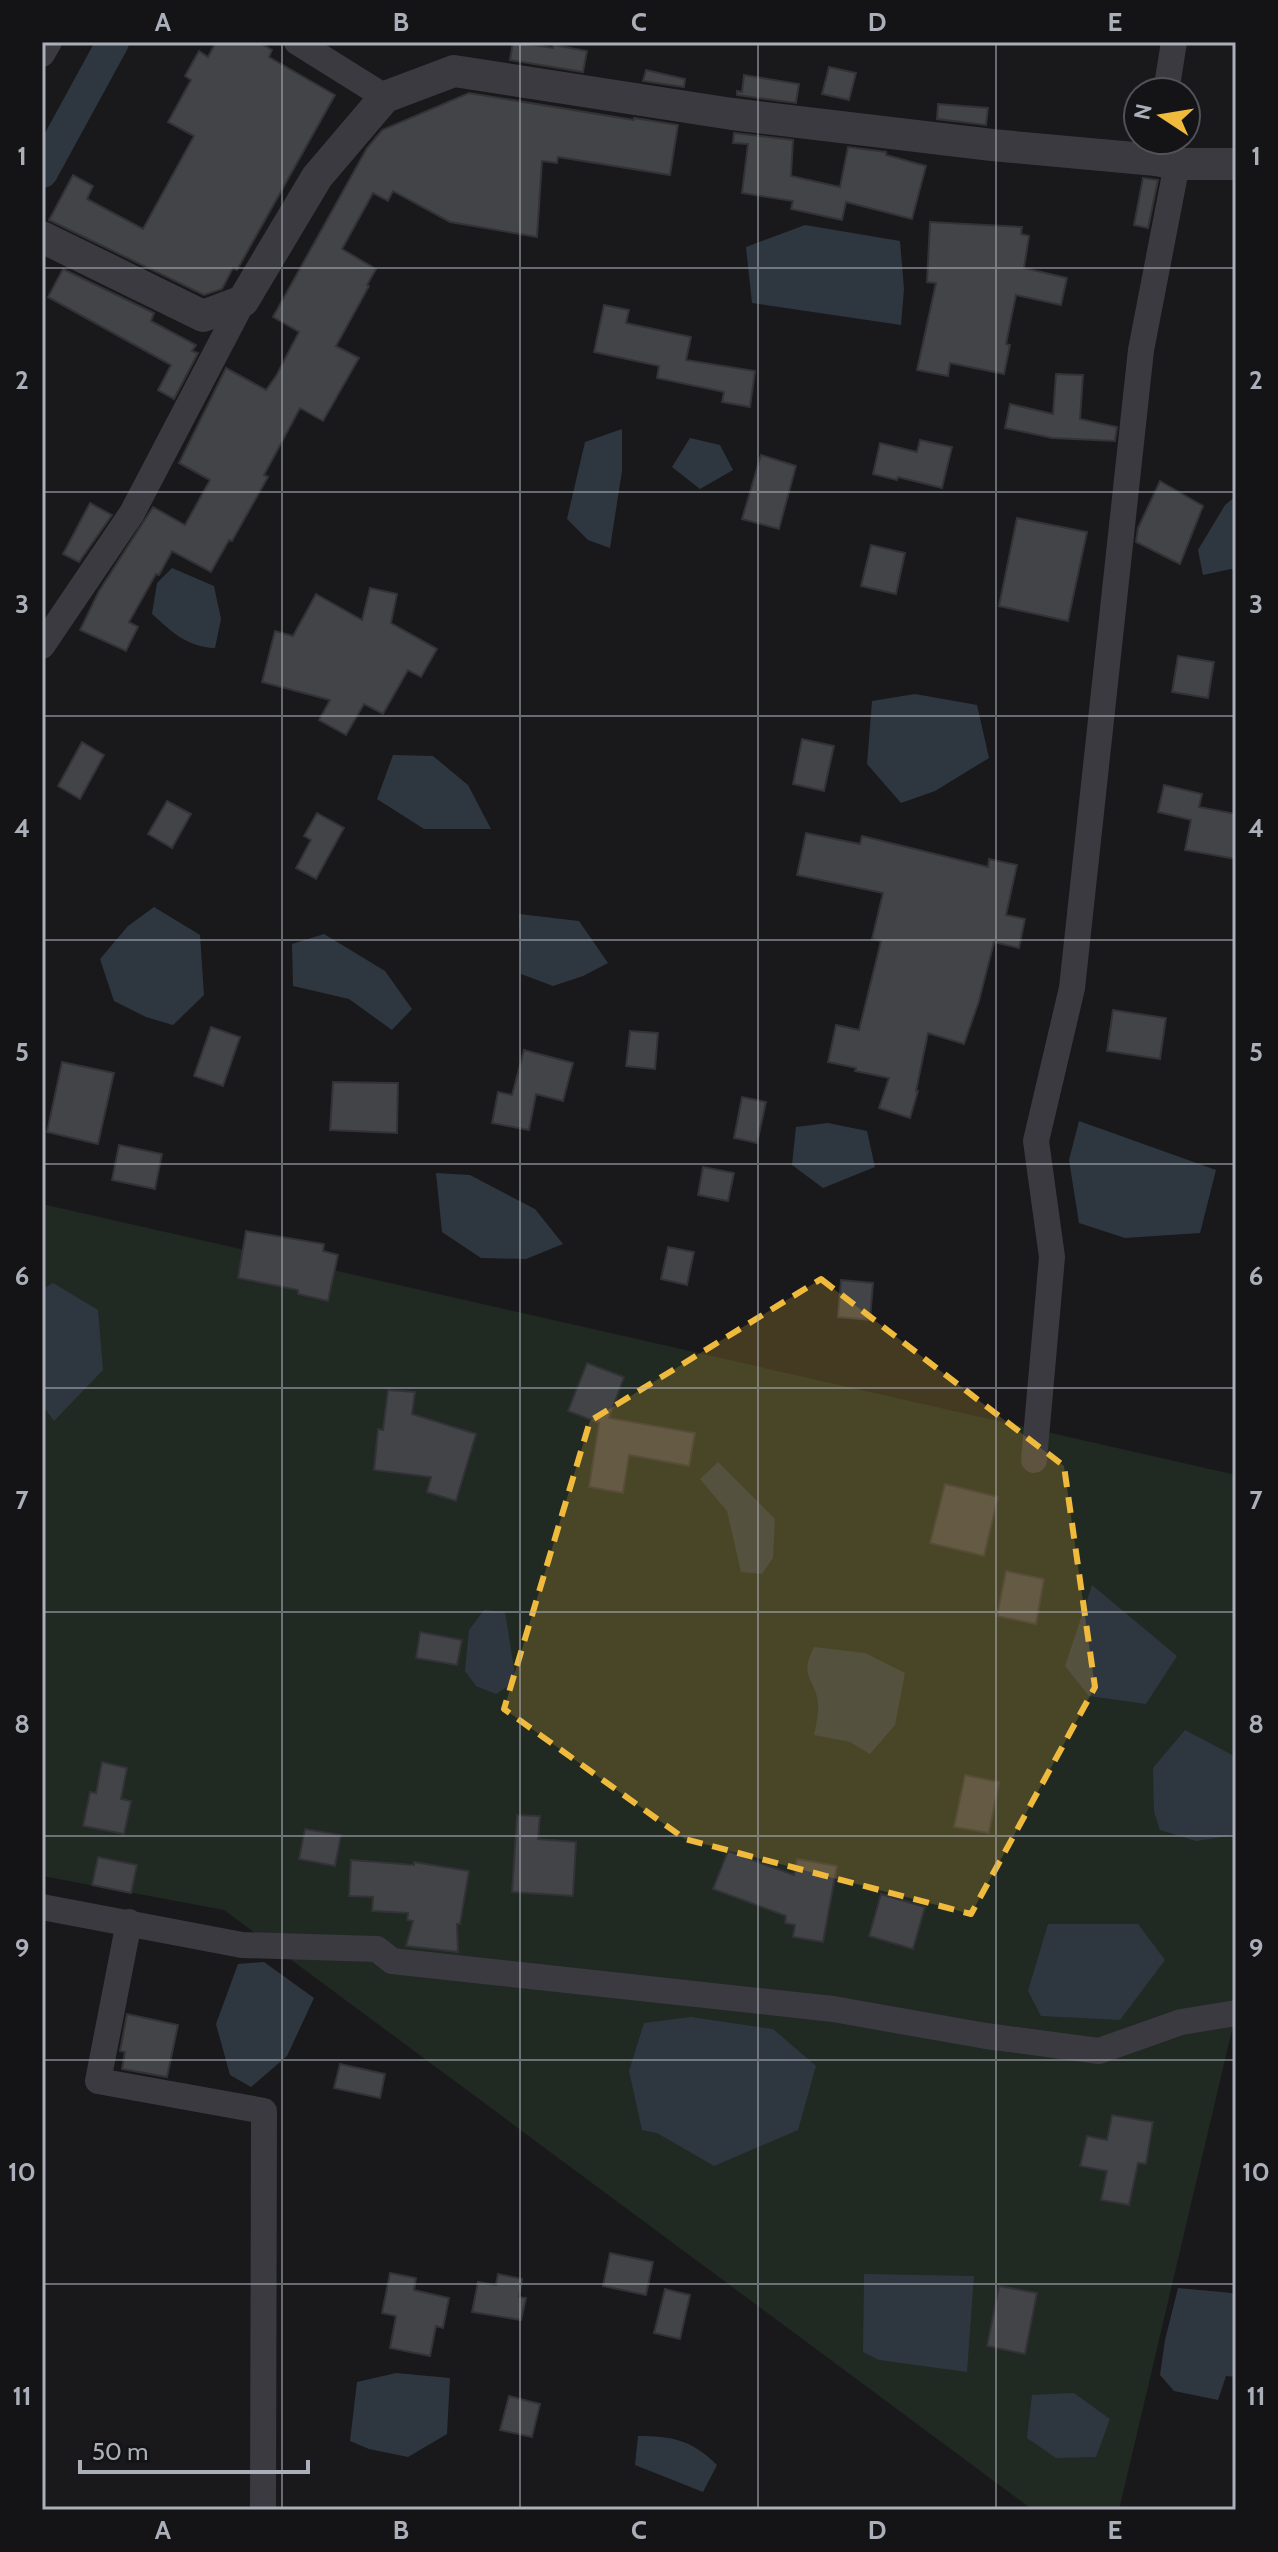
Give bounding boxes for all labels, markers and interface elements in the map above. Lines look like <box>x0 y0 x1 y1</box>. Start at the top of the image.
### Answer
text: A <box>155 6 172 38</box>
text: B <box>393 6 409 38</box>
text: C <box>631 6 647 38</box>
text: D <box>868 6 886 38</box>
text: E <box>1108 6 1122 38</box>
north arrow <box>1122 76 1202 156</box>
text: N <box>1128 102 1158 122</box>
text: 1 <box>17 140 27 172</box>
text: 1 <box>1251 140 1261 172</box>
text: 2 <box>15 364 29 396</box>
text: 2 <box>1249 364 1263 396</box>
text: 3 <box>15 588 29 620</box>
text: 3 <box>1249 588 1263 620</box>
text: 4 <box>14 812 30 844</box>
text: 4 <box>1248 812 1264 844</box>
text: 5 <box>15 1036 29 1068</box>
text: 5 <box>1249 1036 1263 1068</box>
text: 6 <box>15 1260 29 1292</box>
text: 6 <box>1249 1260 1263 1292</box>
text: 7 <box>15 1484 29 1516</box>
text: 7 <box>1249 1484 1263 1516</box>
text: 8 <box>14 1708 30 1740</box>
text: 8 <box>1248 1708 1264 1740</box>
text: 9 <box>15 1932 29 1964</box>
text: 9 <box>1249 1932 1263 1964</box>
text: 10 <box>8 2156 36 2188</box>
text: 10 <box>1242 2156 1270 2188</box>
text: 11 <box>12 2380 32 2412</box>
text: 11 <box>1246 2380 1266 2412</box>
scale bar <box>80 2424 308 2474</box>
text: 50 m <box>92 2437 148 2466</box>
text: A <box>155 2514 172 2546</box>
text: B <box>393 2514 409 2546</box>
text: C <box>631 2514 647 2546</box>
text: D <box>868 2514 886 2546</box>
text: E <box>1108 2514 1122 2546</box>

